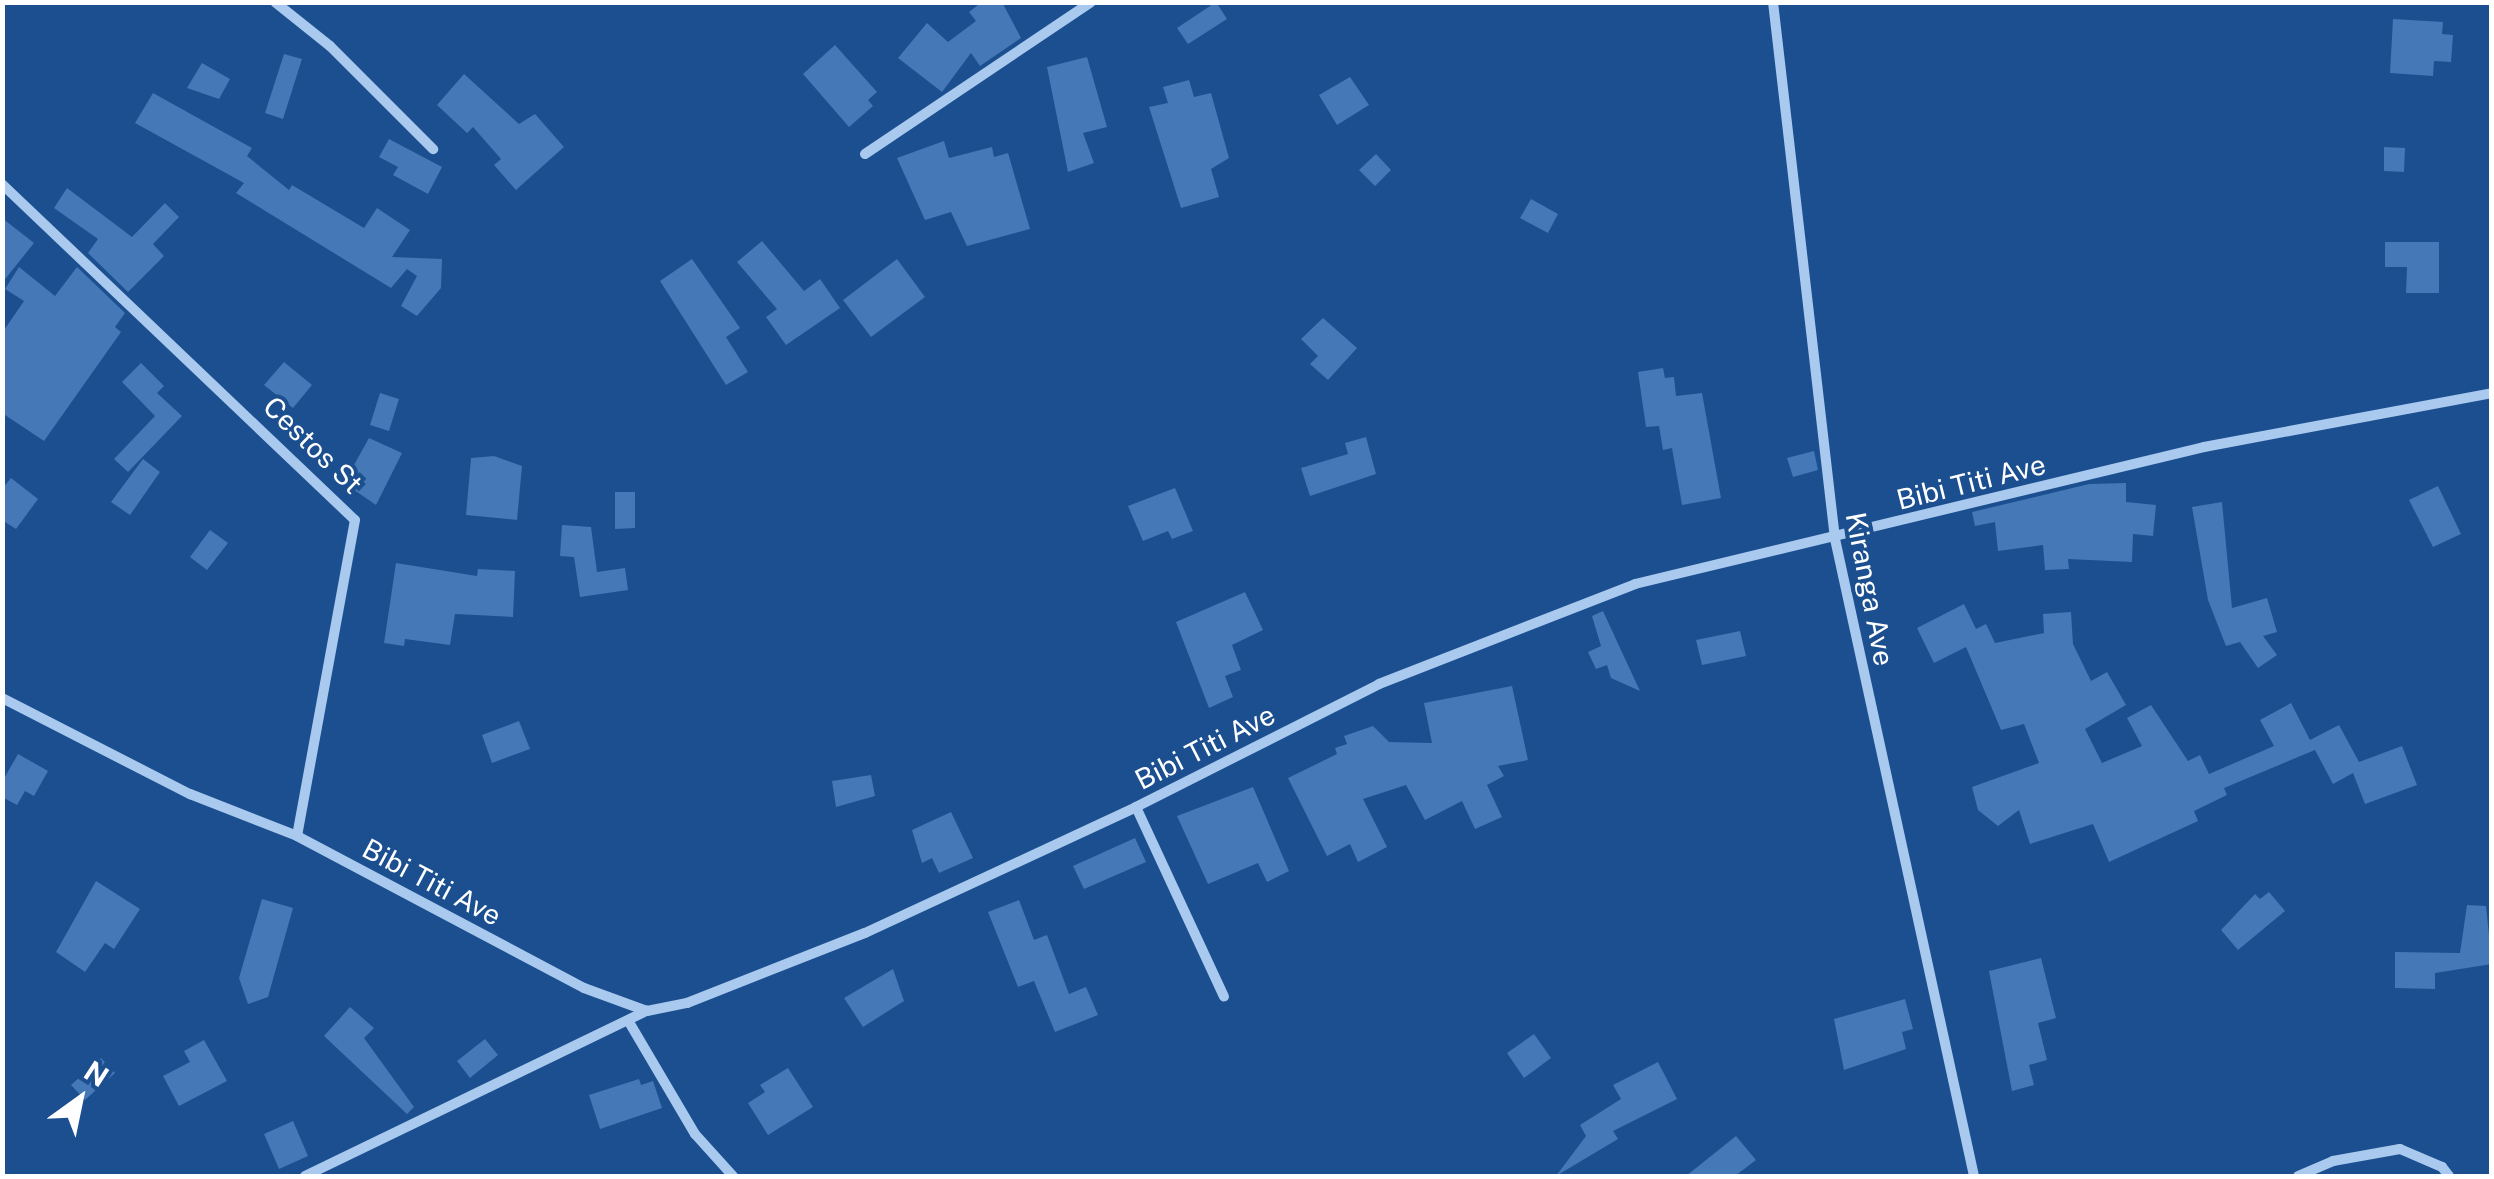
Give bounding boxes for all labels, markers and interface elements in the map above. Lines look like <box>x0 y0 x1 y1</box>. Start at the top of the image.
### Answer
street label: Cestos St <box>256 389 370 501</box>
street label: Bibi Titi Ave <box>1893 447 2049 517</box>
street label: Kiranga Ave <box>1839 509 1901 669</box>
street label: Bibi Titi Ave <box>1129 697 1281 797</box>
street label: Bibi Titi Ave <box>357 831 507 933</box>
north arrow <box>30 1049 130 1149</box>
text: N <box>78 1054 115 1093</box>

